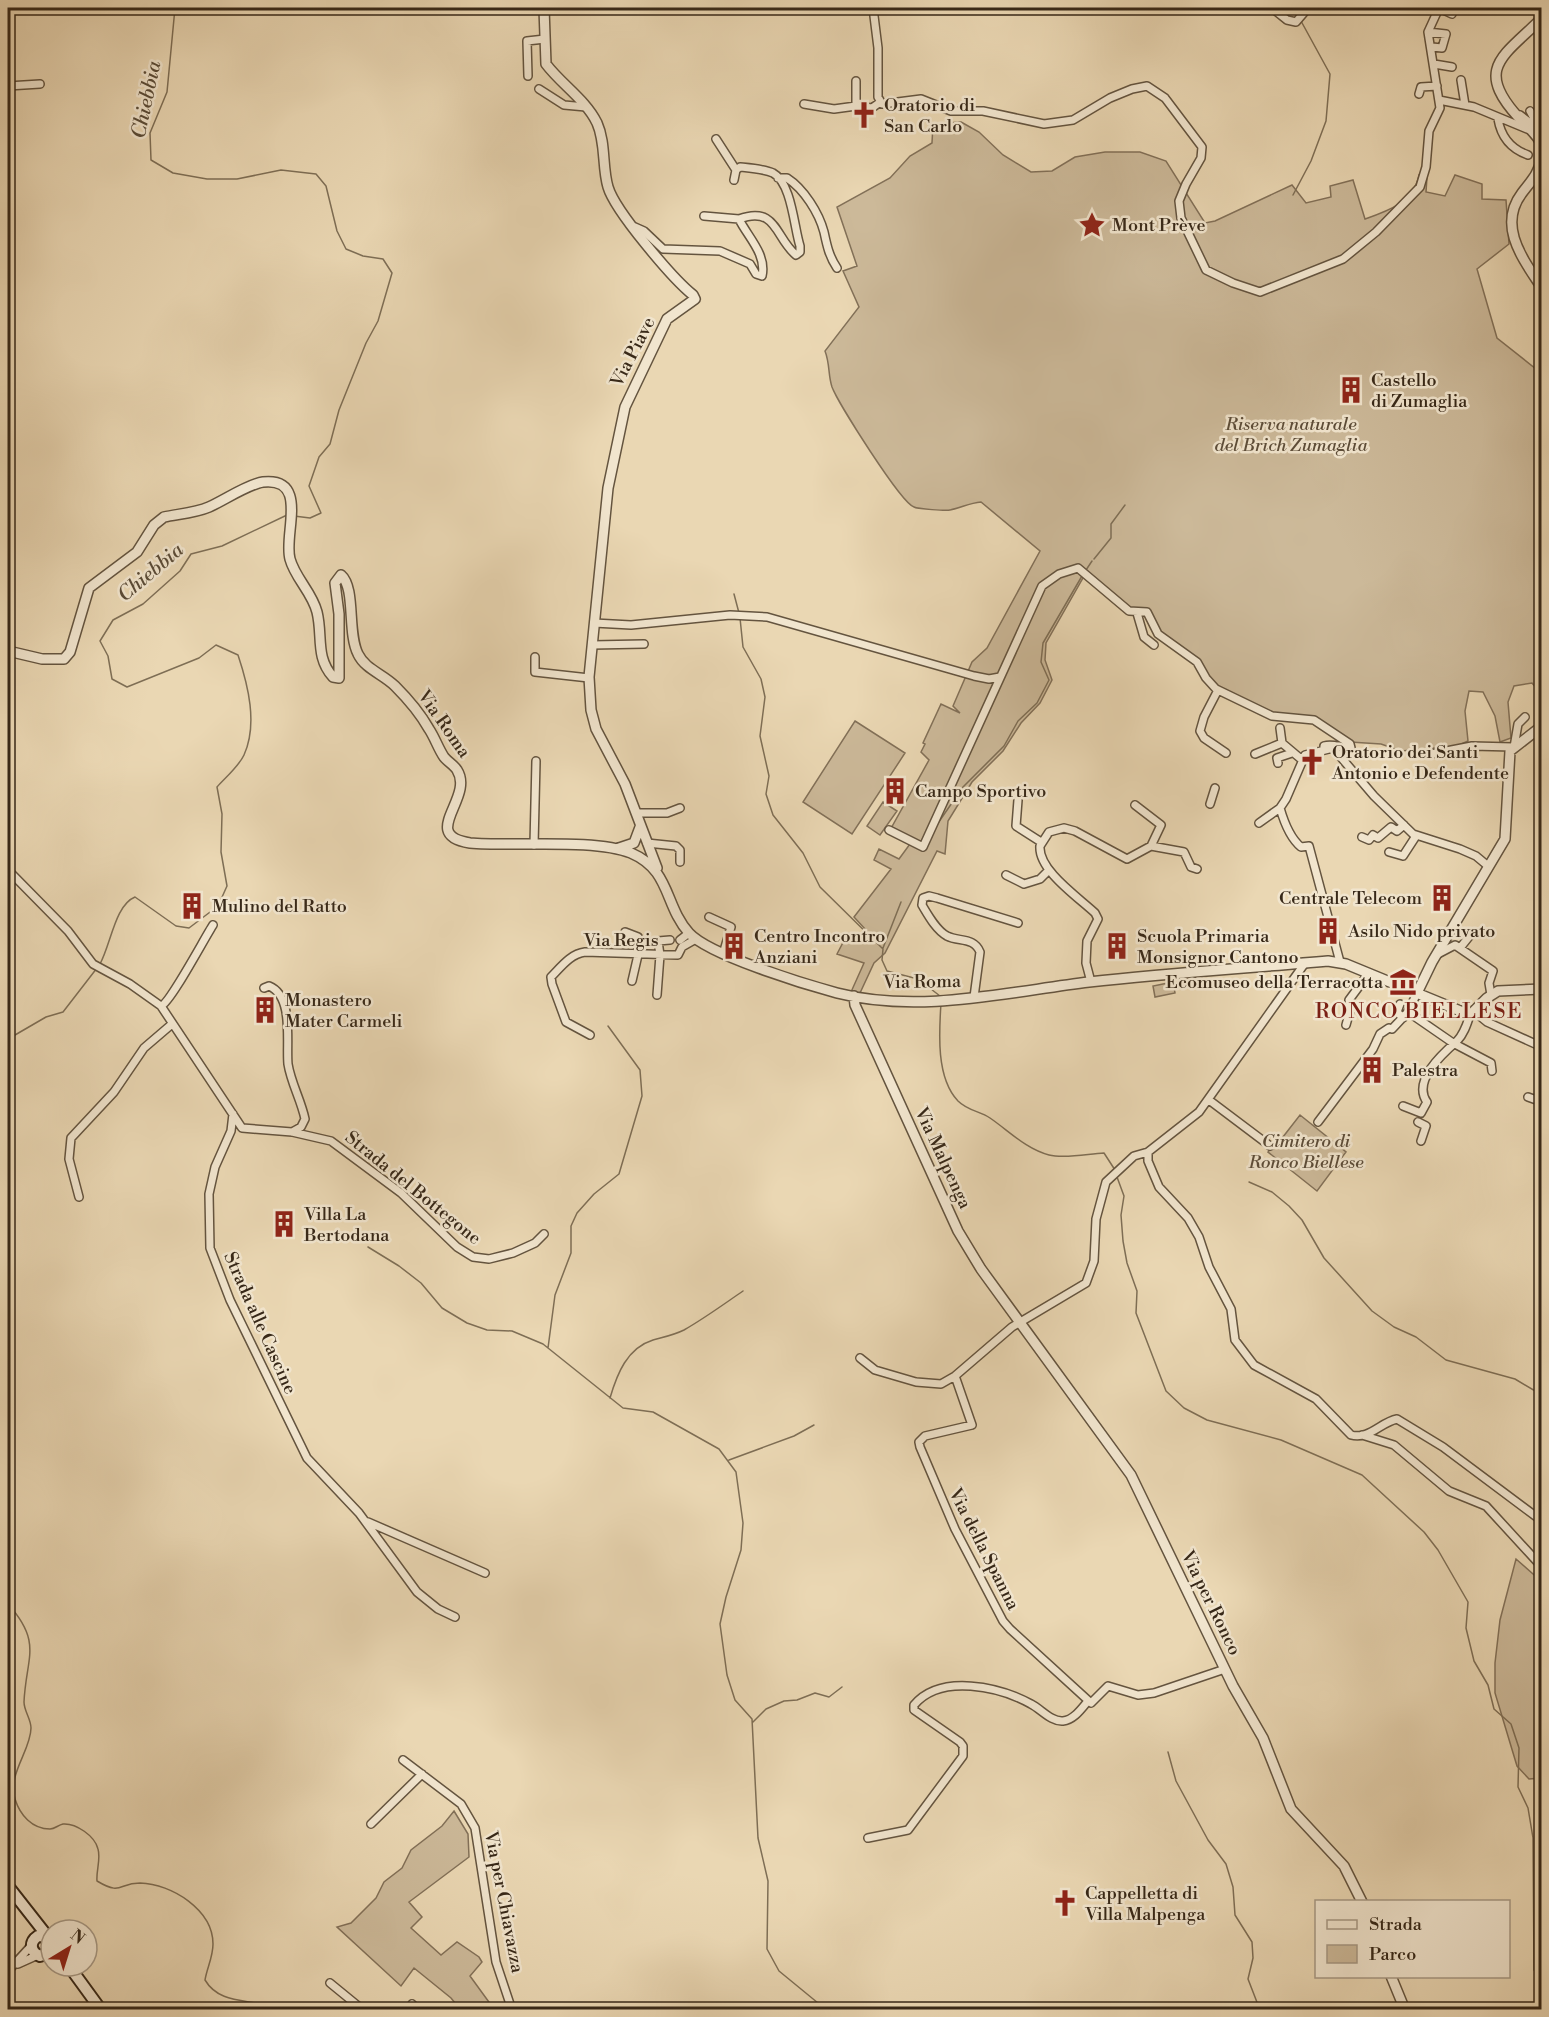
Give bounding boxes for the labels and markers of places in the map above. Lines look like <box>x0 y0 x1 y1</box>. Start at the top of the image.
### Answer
place label: Oratorio di San Carlo <box>884 94 975 138</box>
church icon: Oratorio di San Carlo <box>849 100 879 130</box>
place icon: Mont Prève <box>1077 210 1107 240</box>
place label: Mont Prève <box>1112 214 1206 237</box>
place label: Castello di Zumaglia <box>1371 369 1468 413</box>
building icon: Castello di Zumaglia <box>1336 375 1366 405</box>
place label: Oratorio dei Santi Antonio e Defendente <box>1331 741 1509 785</box>
church icon: Oratorio dei Santi Antonio e Defendente <box>1297 747 1327 777</box>
building icon: Campo Sportivo <box>880 776 910 806</box>
place label: Campo Sportivo <box>915 780 1047 803</box>
building icon: Centrale Telecom <box>1427 883 1457 913</box>
place label: Centrale Telecom <box>1279 887 1422 910</box>
building icon: Mulino del Ratto <box>177 891 207 921</box>
place label: Mulino del Ratto <box>212 895 347 918</box>
building icon: Asilo Nido privato <box>1313 916 1343 946</box>
place label: Asilo Nido privato <box>1347 920 1495 943</box>
place label: Centro Incontro Anziani <box>753 925 885 969</box>
place label: Scuola Primaria Monsignor Cantono <box>1137 925 1299 969</box>
building icon: Centro Incontro Anziani <box>719 931 749 961</box>
building icon: Scuola Primaria Monsignor Cantono <box>1102 931 1132 961</box>
museum icon: Ecomuseo della Terracotta <box>1388 967 1418 997</box>
place label: Ecomuseo della Terracotta <box>1165 971 1384 994</box>
place label: Monastero Mater Carmeli <box>285 989 403 1033</box>
building icon: Monastero Mater Carmeli <box>250 995 280 1025</box>
building icon: Palestra <box>1357 1055 1387 1085</box>
place label: Palestra <box>1392 1059 1459 1082</box>
place label: Villa La Bertodana <box>303 1203 390 1247</box>
building icon: Villa La Bertodana <box>269 1209 299 1239</box>
place label: Cappelletta di Villa Malpenga <box>1084 1882 1206 1926</box>
church icon: Cappelletta di Villa Malpenga <box>1050 1888 1080 1918</box>

